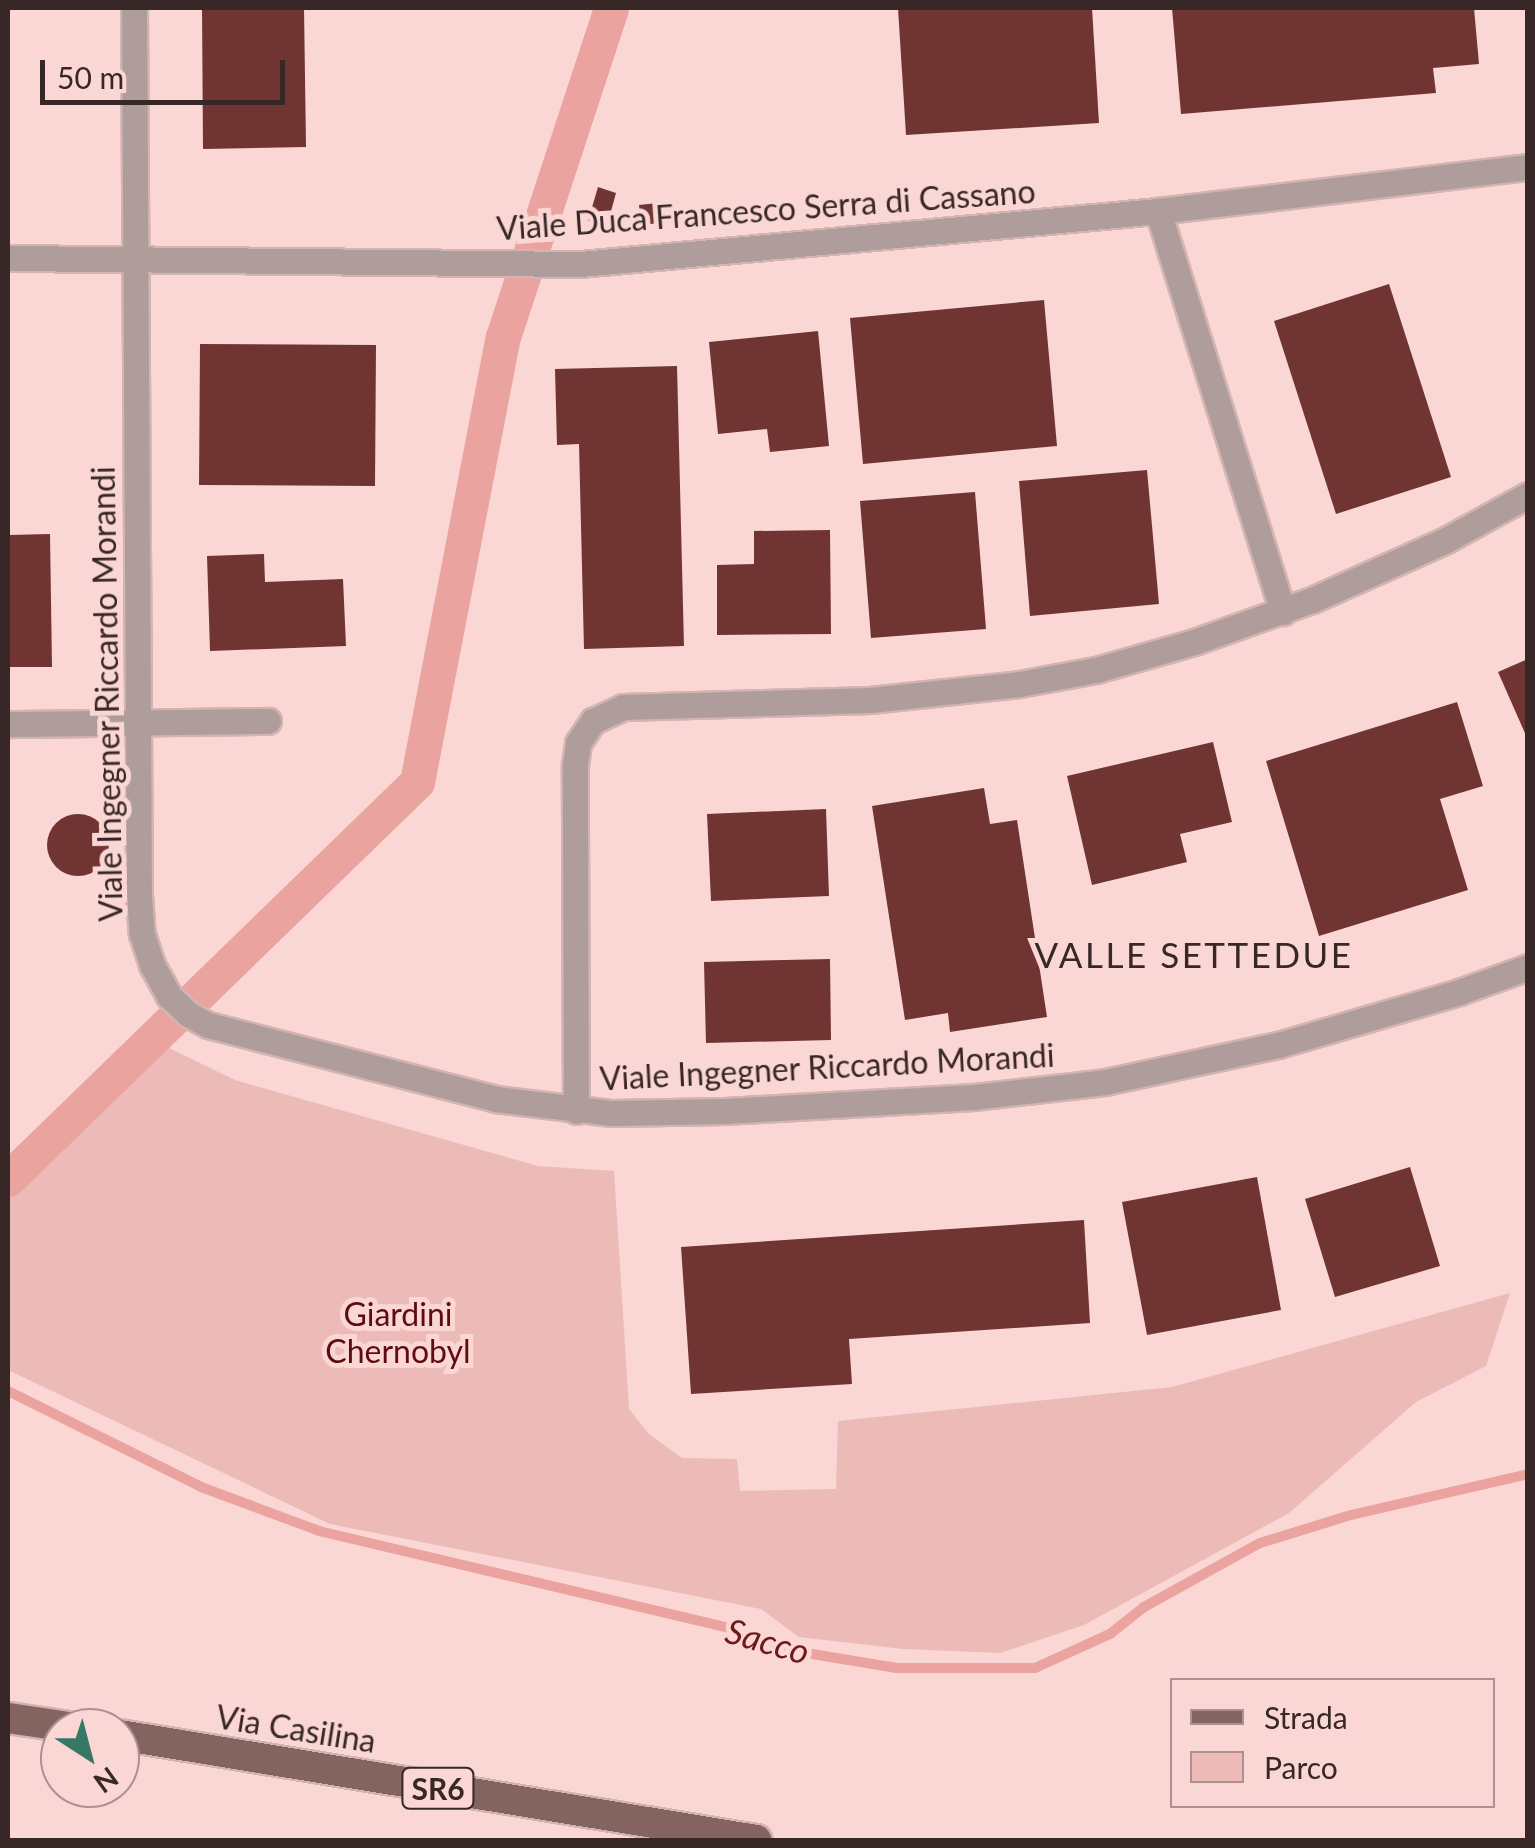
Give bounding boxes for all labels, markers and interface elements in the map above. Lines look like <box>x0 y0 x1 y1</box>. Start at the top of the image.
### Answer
scale bar <box>45 40 290 102</box>
text: 50 m <box>57 59 124 95</box>
street label: Viale Duca Francesco Serra di Cassano <box>495 172 1037 248</box>
street label: Viale Ingegner Riccardo Morandi <box>84 466 130 922</box>
district label: VALLE SETTEDUE <box>1035 933 1353 975</box>
street label: Viale Ingegner Riccardo Morandi <box>598 1036 1056 1098</box>
park label: Giardini Chernobyl <box>325 1296 471 1371</box>
water label: Sacco <box>721 1608 815 1672</box>
legend <box>1170 1678 1495 1808</box>
street label: Via Casilina <box>213 1697 379 1761</box>
text: Strada <box>1264 1699 1348 1735</box>
north arrow <box>40 1708 140 1808</box>
text: Parco <box>1264 1749 1338 1785</box>
text: N <box>88 1761 125 1801</box>
road number: SR6 <box>400 1763 476 1813</box>

